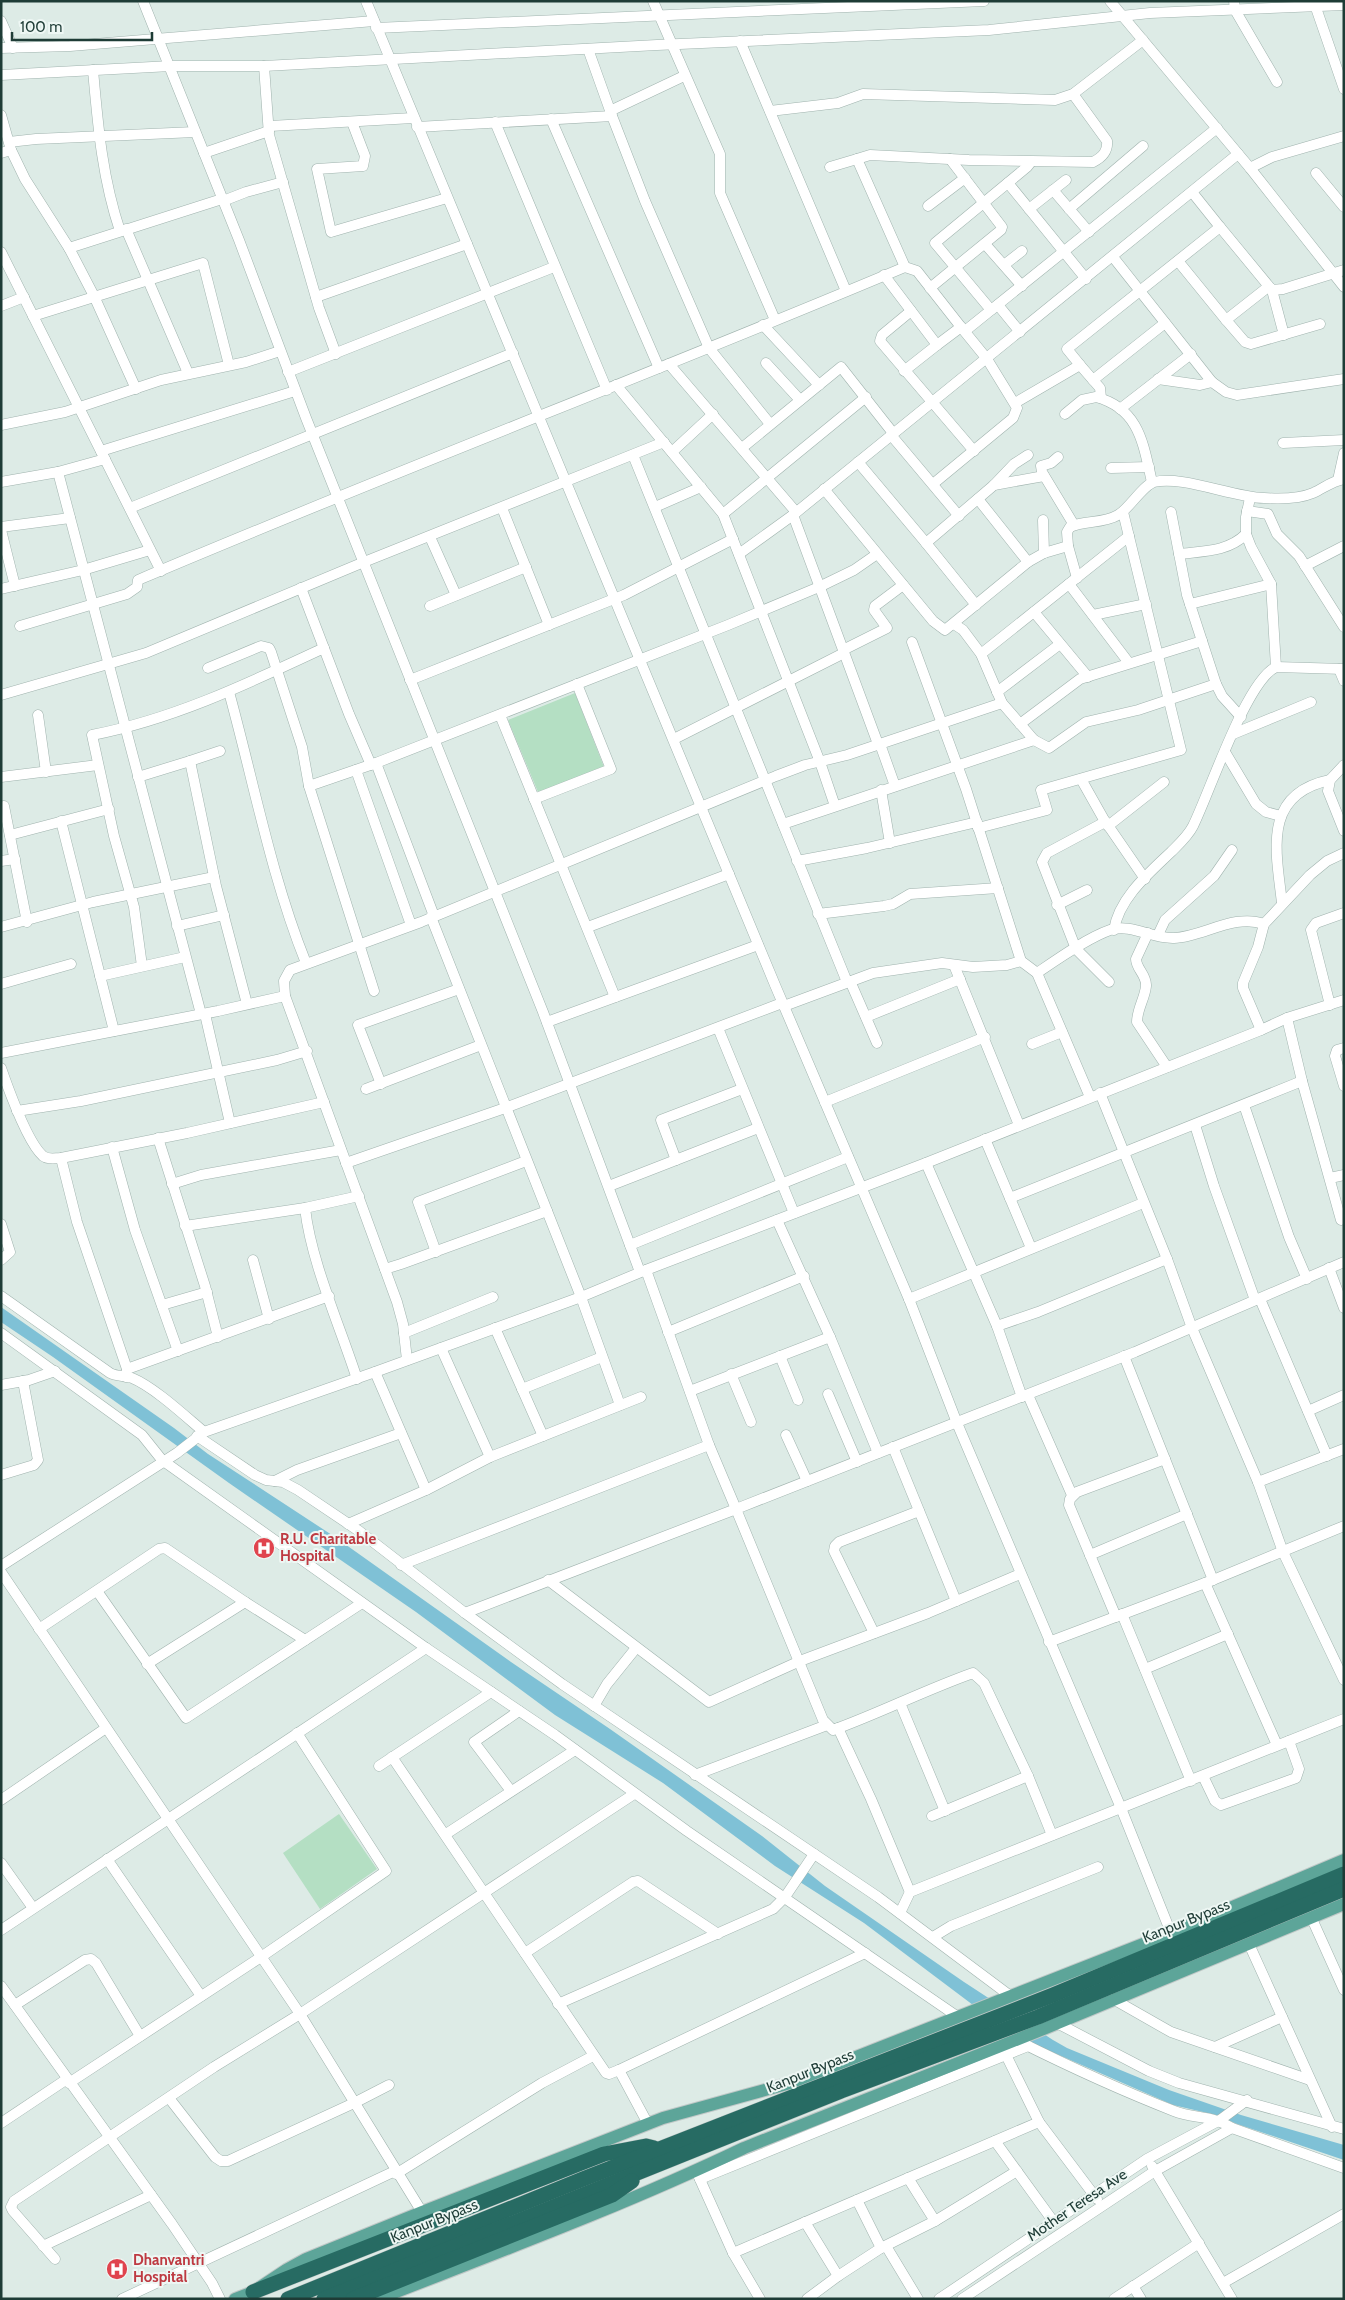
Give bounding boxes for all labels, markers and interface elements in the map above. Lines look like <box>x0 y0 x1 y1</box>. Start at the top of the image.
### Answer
scale bar <box>12 10 152 42</box>
text: 100 m <box>20 18 62 36</box>
place label: R.U. Charitable Hospital <box>280 1530 376 1565</box>
hospital icon: R.U. Charitable Hospital <box>252 1536 276 1560</box>
street label: Kanpur Bypass <box>1140 1895 1232 1947</box>
street label: Kanpur Bypass <box>764 2045 856 2097</box>
street label: Mother Teresa Ave <box>1024 2165 1130 2245</box>
street label: Kanpur Bypass <box>388 2195 480 2247</box>
place label: Dhanvantri Hospital <box>133 2251 204 2286</box>
hospital icon: Dhanvantri Hospital <box>105 2257 129 2281</box>

